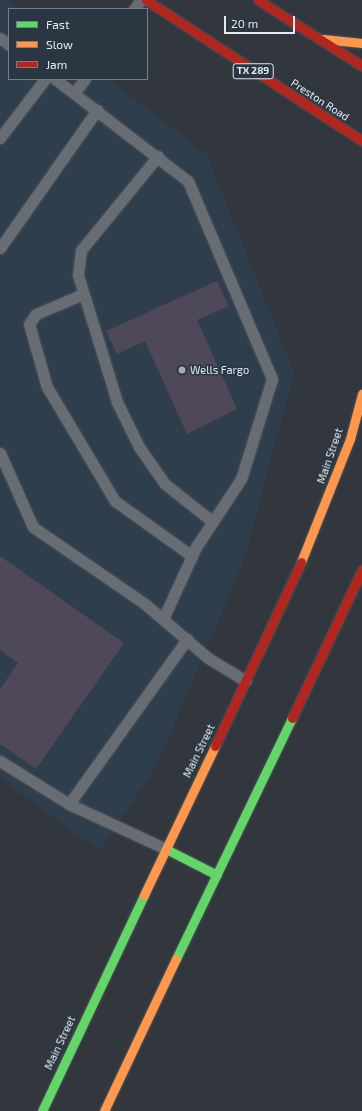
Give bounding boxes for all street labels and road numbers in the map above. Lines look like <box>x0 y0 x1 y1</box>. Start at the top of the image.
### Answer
road number: TX 289 <box>232 63 274 79</box>
street label: Preston Road <box>288 76 352 124</box>
street label: Main Street <box>314 427 346 485</box>
street label: Main Street <box>180 722 218 780</box>
street label: Main Street <box>42 1014 78 1072</box>

